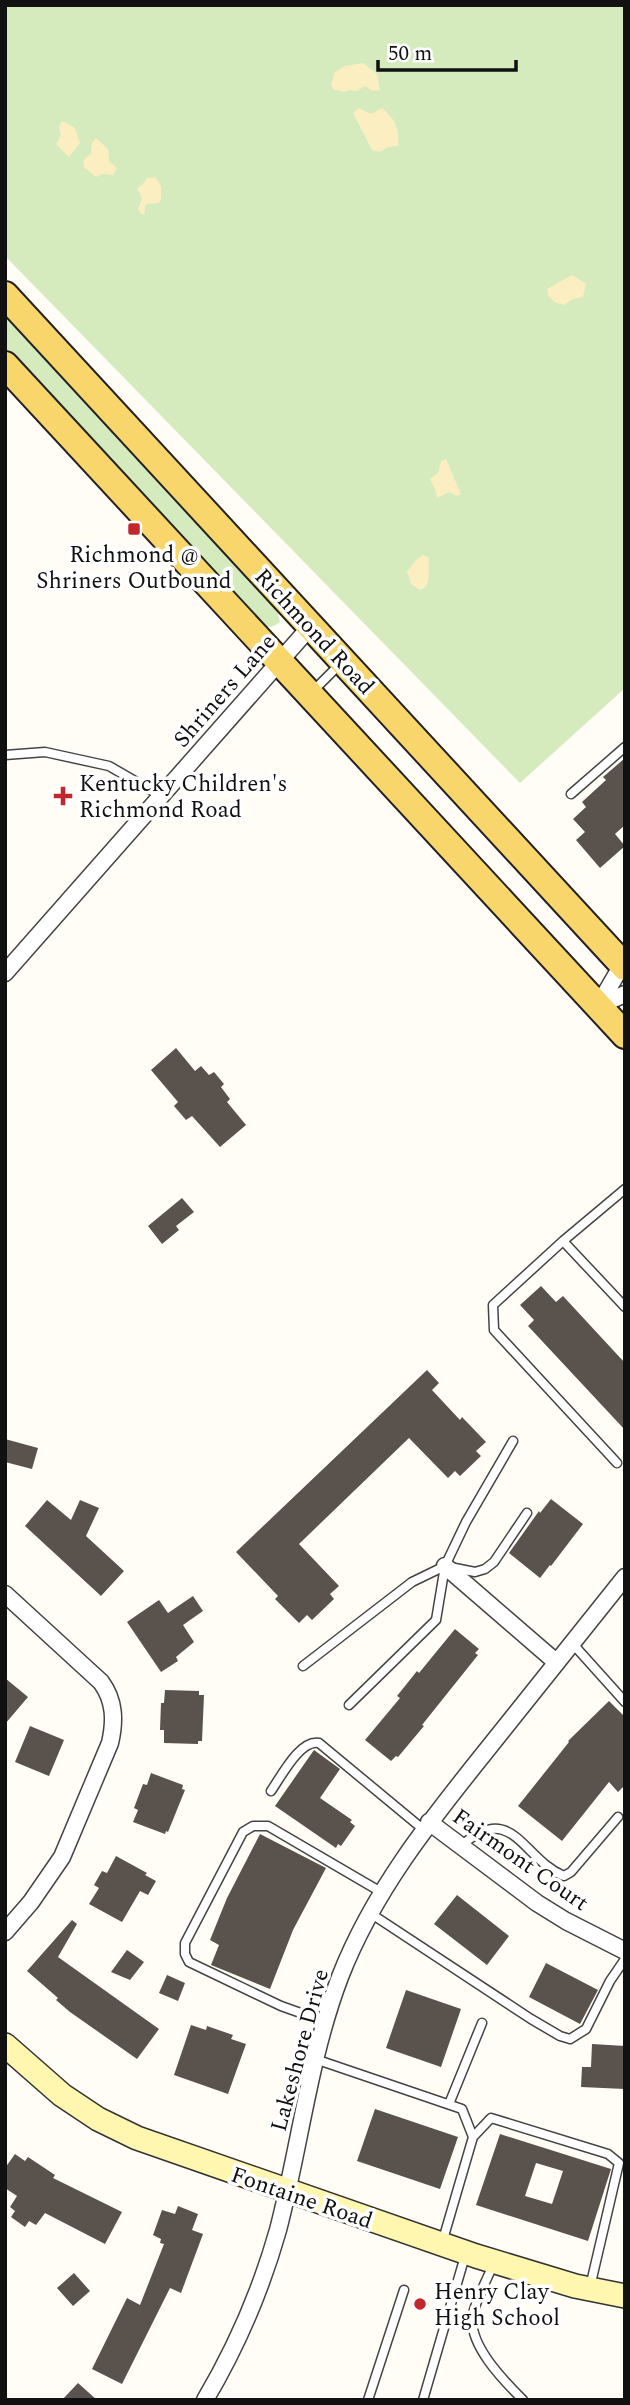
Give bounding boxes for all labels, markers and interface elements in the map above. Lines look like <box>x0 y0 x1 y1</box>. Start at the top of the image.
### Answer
scale bar <box>378 28 516 72</box>
text: 50 m <box>388 38 432 70</box>
marker: Richmond @ Shriners Outbound <box>126 521 142 537</box>
place label: Richmond @ Shriners Outbound <box>36 538 232 599</box>
street label: Richmond Road <box>246 561 382 704</box>
street label: Shriners Lane <box>165 626 285 756</box>
place label: Kentucky Children's Richmond Road <box>79 767 287 828</box>
marker: Kentucky Children's Richmond Road <box>53 786 73 806</box>
street label: Fairmont Court <box>445 1800 596 1920</box>
street label: Lakeshore Drive <box>262 1965 339 2136</box>
street label: Fontaine Road <box>226 2158 377 2239</box>
place label: Henry Clay High School <box>434 2275 560 2336</box>
marker: Henry Clay High School <box>412 2296 428 2312</box>

